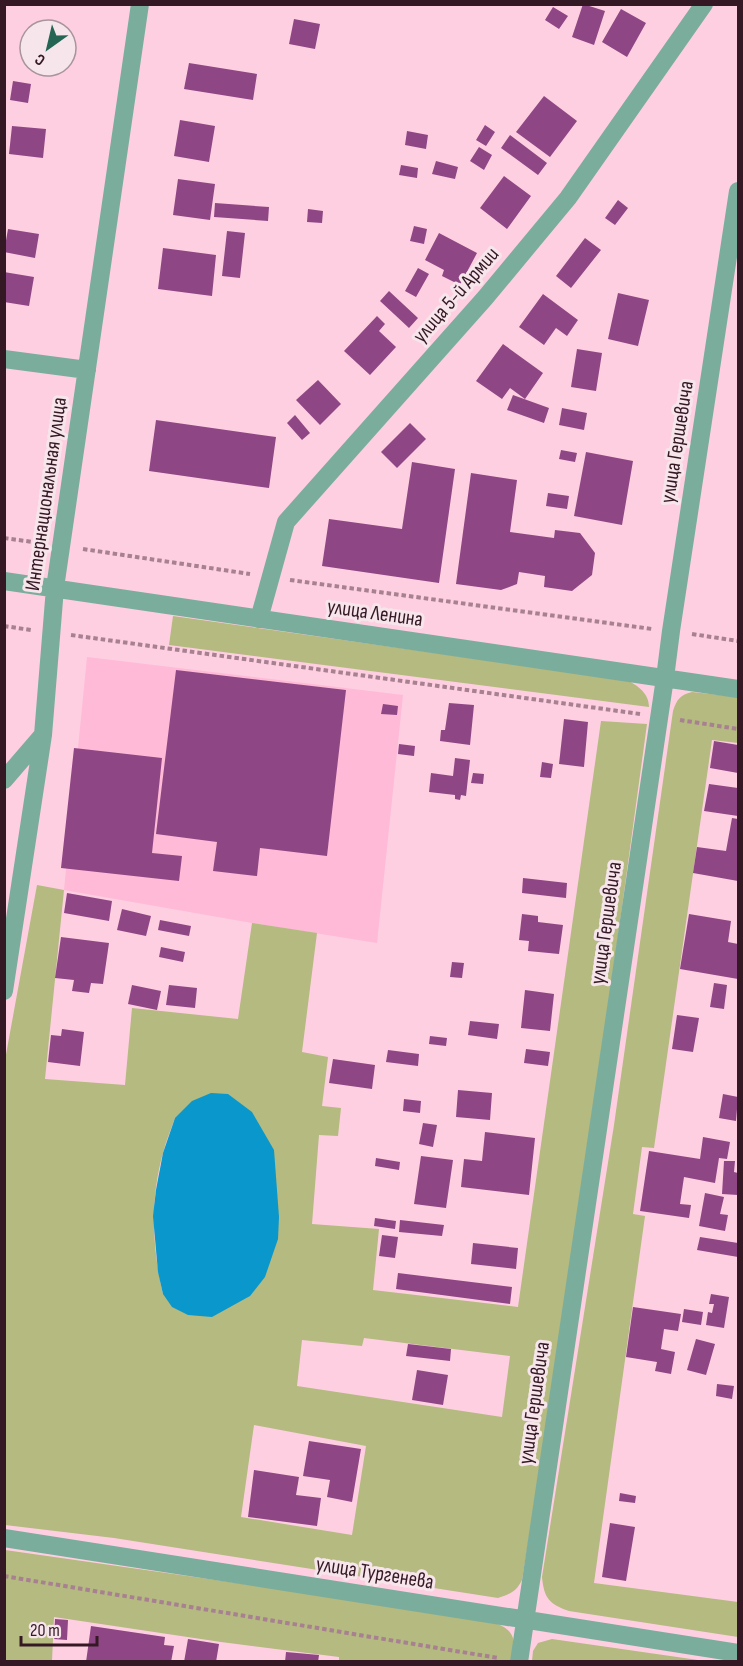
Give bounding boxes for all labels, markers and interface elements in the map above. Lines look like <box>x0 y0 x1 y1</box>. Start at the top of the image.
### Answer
north arrow <box>18 18 78 78</box>
text: С <box>32 49 49 69</box>
street label: улица 5-й Армии <box>408 242 504 348</box>
street label: улица Гершевича <box>655 379 699 505</box>
street label: Интернациональная улица <box>20 396 72 592</box>
street label: улица Ленина <box>326 594 424 632</box>
street label: улица Гершевича <box>585 860 627 986</box>
street label: улица Гершевича <box>513 1340 555 1466</box>
street label: улица Тургенева <box>314 1551 436 1595</box>
scale bar <box>21 1609 98 1647</box>
text: 20 m <box>30 1620 60 1641</box>

